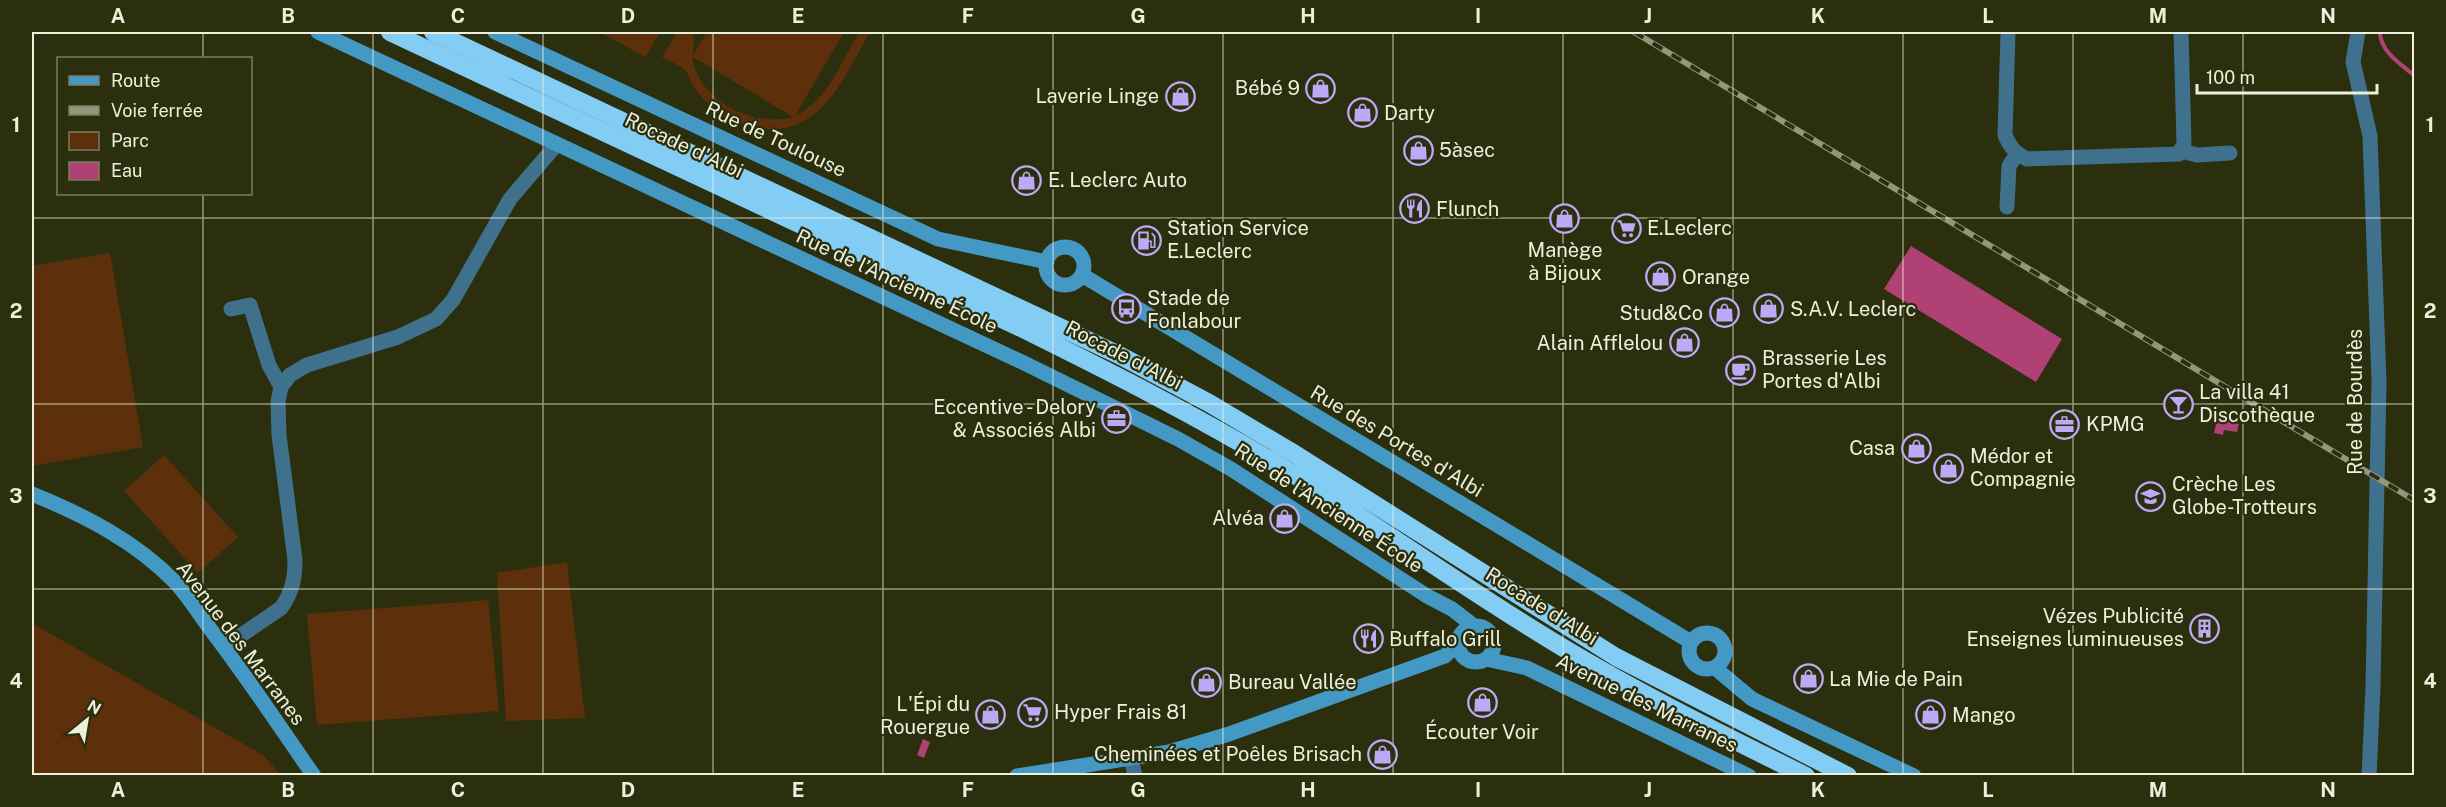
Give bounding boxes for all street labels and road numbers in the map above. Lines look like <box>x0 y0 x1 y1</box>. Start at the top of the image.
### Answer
street label: Rue de Toulouse <box>702 96 850 182</box>
street label: Rocade d'Albi <box>621 107 747 183</box>
street label: Rue de l’Ancienne École <box>792 223 1002 338</box>
street label: Rocade d'Albi <box>1062 315 1186 395</box>
street label: Rue de Bourdès <box>2343 329 2367 475</box>
street label: Rue des Portes d'Albi <box>1306 380 1488 502</box>
street label: Rue de l’Ancienne École <box>1230 437 1428 578</box>
street label: Avenue des Marranes <box>171 556 311 730</box>
street label: Rocade d'Albi <box>1481 562 1603 650</box>
street label: Avenue des Marranes <box>1552 649 1742 757</box>

